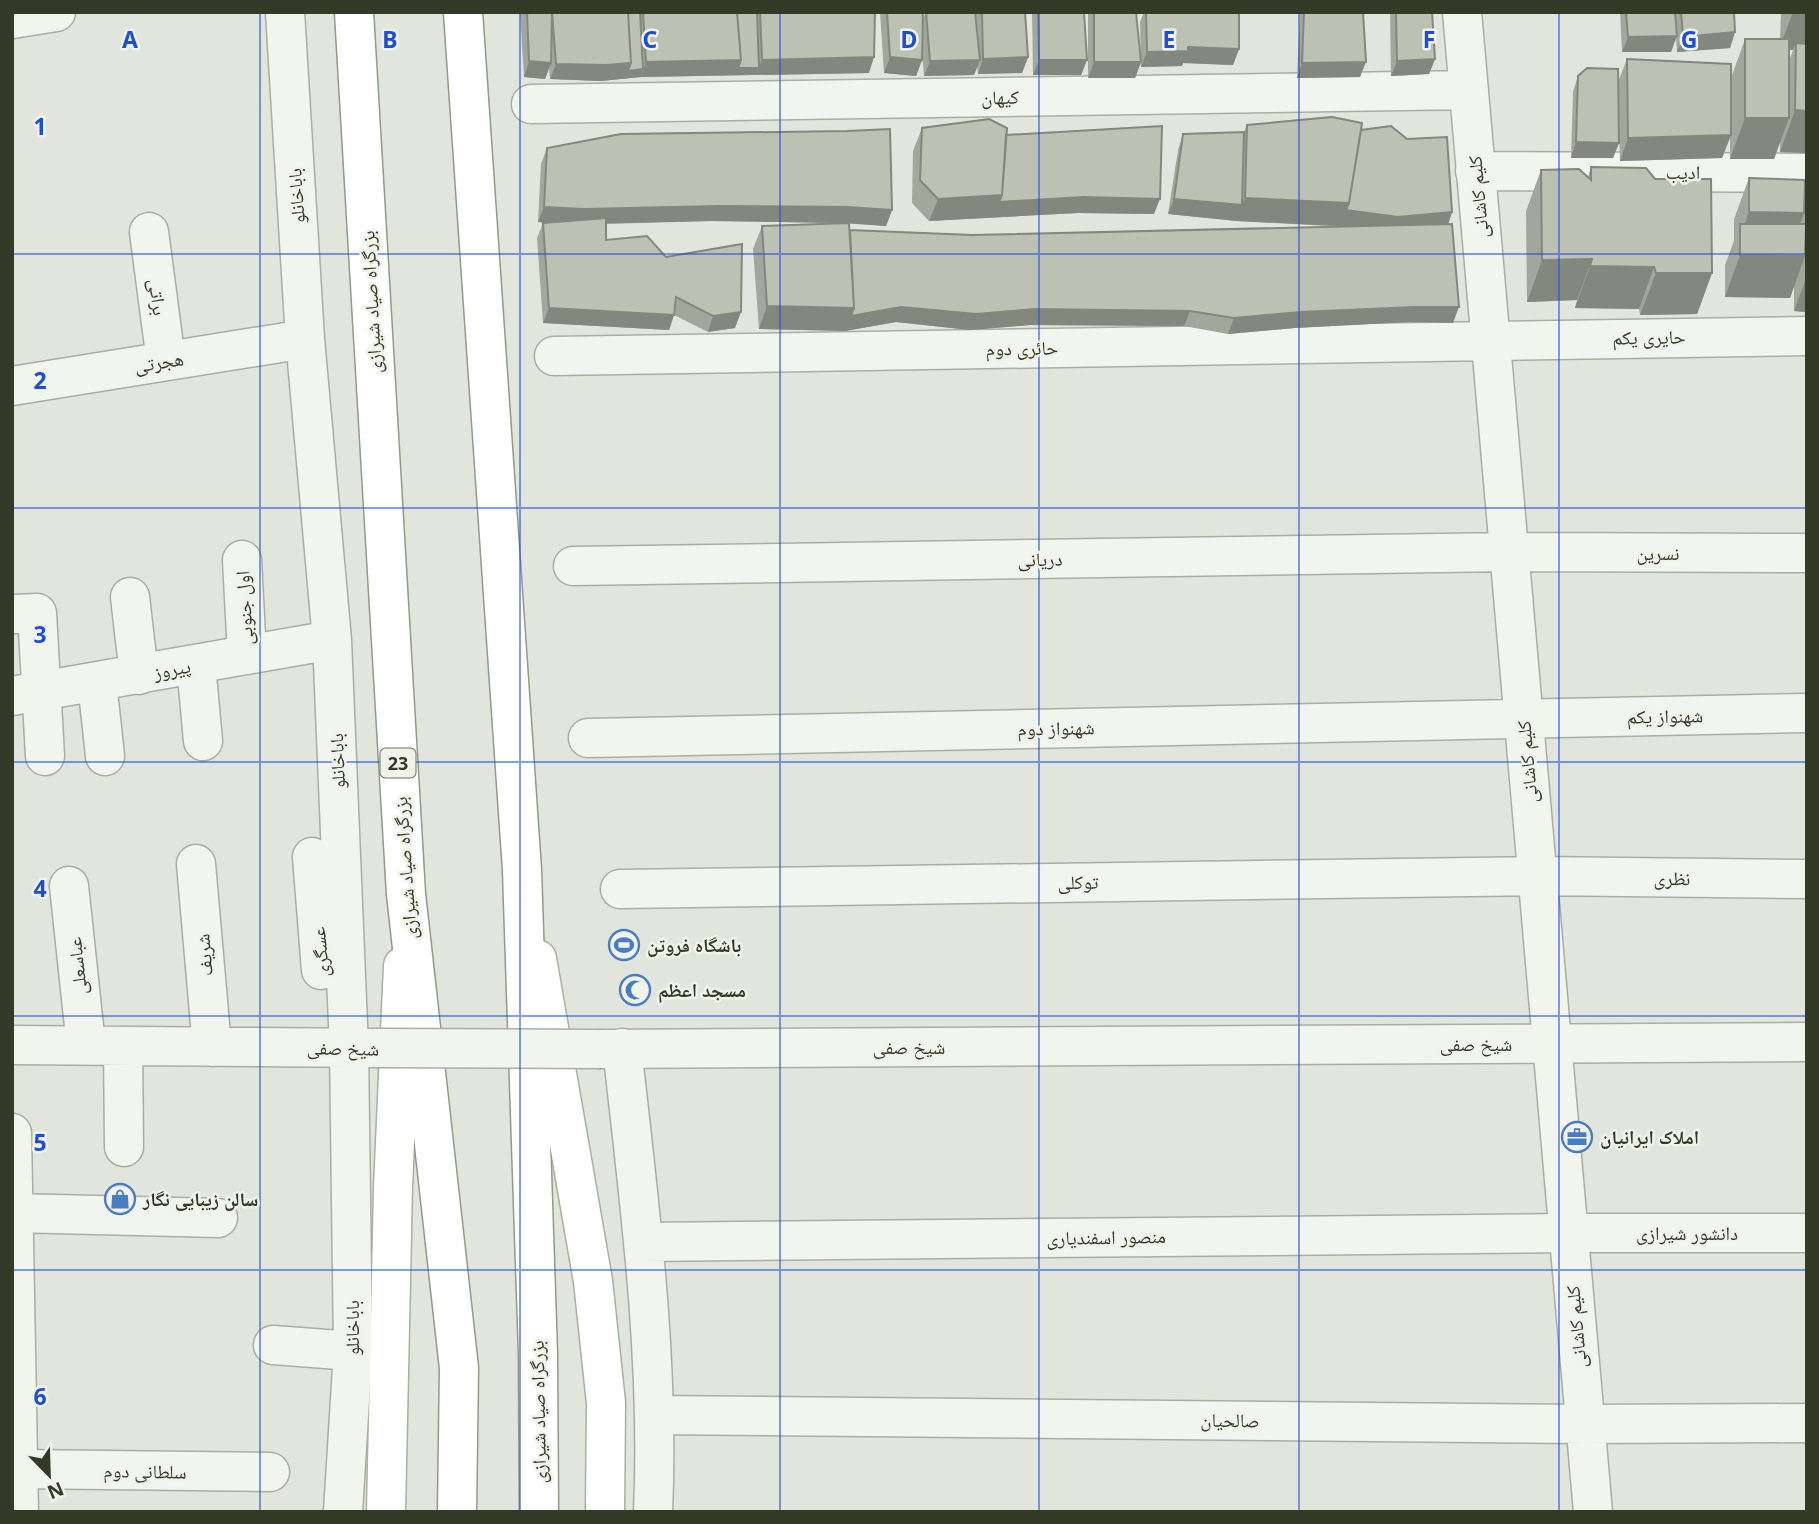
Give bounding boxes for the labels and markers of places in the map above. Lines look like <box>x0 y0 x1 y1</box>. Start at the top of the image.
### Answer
sports icon: باشگاه فروتن <box>607 928 641 962</box>
place label: باشگاه فروتن <box>647 932 741 958</box>
mosque icon: مسجد اعظم <box>618 973 652 1007</box>
place label: مسجد اعظم <box>658 977 746 1003</box>
office icon: املاک ایرانیان <box>1560 1120 1594 1154</box>
place label: املاک ایرانیان <box>1600 1124 1699 1150</box>
shop icon: سالن زیبایی نگار <box>103 1182 137 1216</box>
place label: سالن زیبایی نگار <box>142 1186 258 1212</box>

